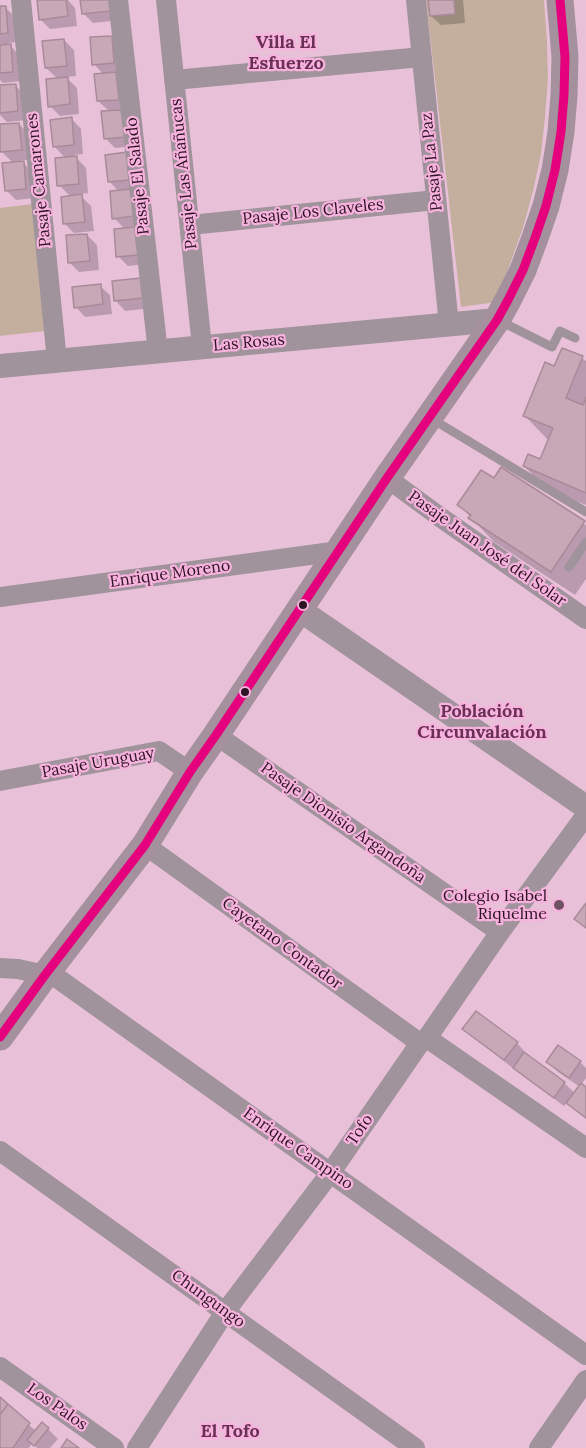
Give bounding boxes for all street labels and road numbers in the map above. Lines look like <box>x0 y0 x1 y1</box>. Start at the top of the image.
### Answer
street label: Pasaje Las Añañucas <box>167 98 201 250</box>
street label: Pasaje Camarones <box>22 112 56 248</box>
street label: Pasaje La Paz <box>417 112 447 212</box>
street label: Pasaje El Salado <box>122 116 154 236</box>
street label: Pasaje Los Claveles <box>242 195 384 229</box>
street label: Las Rosas <box>212 330 286 356</box>
street label: Pasaje Juan José del Solar <box>404 487 570 611</box>
street label: Enrique Moreno <box>109 556 231 592</box>
street label: Pasaje Uruguay <box>40 744 156 782</box>
street label: Pasaje Dionisio Argandoña <box>257 759 429 887</box>
street label: Cayetano Contador <box>218 894 346 994</box>
street label: Enrique Campino <box>239 1104 357 1194</box>
street label: Tofo <box>343 1111 377 1149</box>
street label: Chungungo <box>167 1266 249 1332</box>
street label: Los Palos <box>23 1379 91 1435</box>

